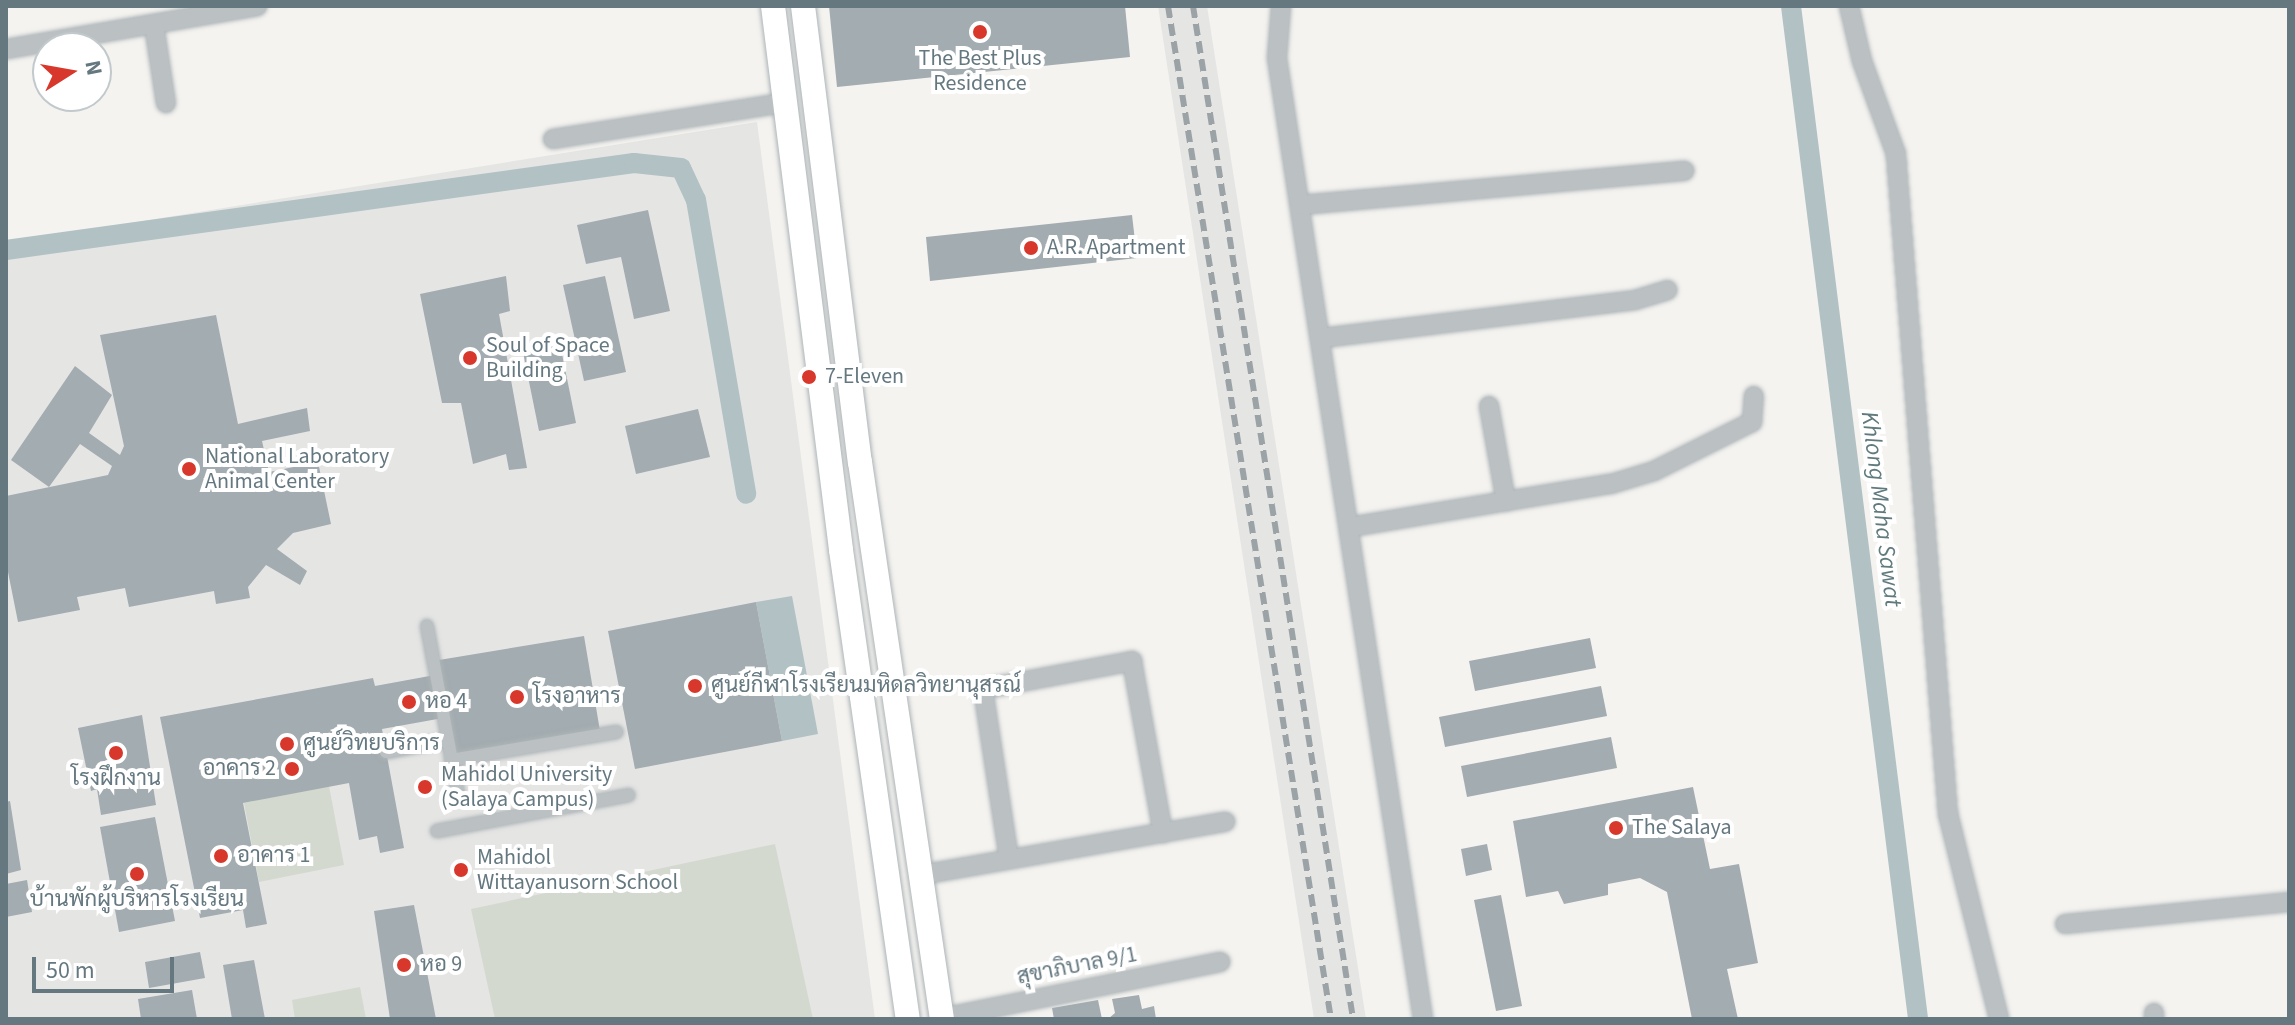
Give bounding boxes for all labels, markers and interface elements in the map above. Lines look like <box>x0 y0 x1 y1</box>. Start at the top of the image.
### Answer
marker: The Best Plus Residence <box>971 23 989 41</box>
north arrow <box>32 32 112 112</box>
place label: The Best Plus Residence <box>919 45 1041 96</box>
text: N <box>76 58 111 78</box>
place label: A.R. Apartment <box>1047 235 1185 261</box>
marker: A.R. Apartment <box>1022 239 1040 257</box>
place label: Soul of Space Building <box>486 332 610 384</box>
marker: Soul of Space Building <box>461 349 479 367</box>
place label: 7-Eleven <box>825 364 904 390</box>
marker: 7-Eleven <box>800 368 818 386</box>
water label: Khlong Maha Sawat <box>1855 410 1907 608</box>
place label: National Laboratory Animal Center <box>205 443 389 494</box>
marker: National Laboratory Animal Center <box>180 460 198 478</box>
place label: ศูนย์กีฬาโรงเรียนมหิดลวิทยานุสรณ์ <box>711 673 1021 699</box>
marker: ศูนย์กีฬาโรงเรียนมหิดลวิทยานุสรณ์ <box>686 677 704 695</box>
place label: โรงอาหาร <box>533 684 621 710</box>
marker: โรงอาหาร <box>508 688 526 706</box>
place label: หอ 4 <box>425 689 467 715</box>
marker: หอ 4 <box>400 693 418 711</box>
place label: ศูนย์วิทยบริการ <box>303 731 440 757</box>
marker: ศูนย์วิทยบริการ <box>278 735 296 753</box>
marker: โรงฝึกงาน <box>107 744 125 762</box>
place label: อาคาร 2 <box>202 756 276 782</box>
marker: อาคาร 2 <box>283 760 301 778</box>
place label: Mahidol University (Salaya Campus) <box>441 761 612 812</box>
place label: โรงฝึกงาน <box>71 766 161 792</box>
marker: Mahidol University (Salaya Campus) <box>416 778 434 796</box>
place label: The Salaya <box>1632 815 1732 841</box>
marker: The Salaya <box>1607 819 1625 837</box>
place label: อาคาร 1 <box>237 843 311 869</box>
place label: Mahidol Wittayanusorn School <box>477 844 678 896</box>
marker: อาคาร 1 <box>212 847 230 865</box>
marker: Mahidol Wittayanusorn School <box>452 861 470 879</box>
marker: บ้านพักผู้บริหารโรงเรียน <box>128 865 146 883</box>
place label: บ้านพักผู้บริหารโรงเรียน <box>30 887 244 913</box>
scale bar <box>36 941 178 991</box>
street label: สุขาภิบาล 9/1 <box>1015 941 1139 991</box>
place label: หอ 9 <box>420 952 462 978</box>
text: 50 m <box>46 953 95 988</box>
marker: หอ 9 <box>395 956 413 974</box>

